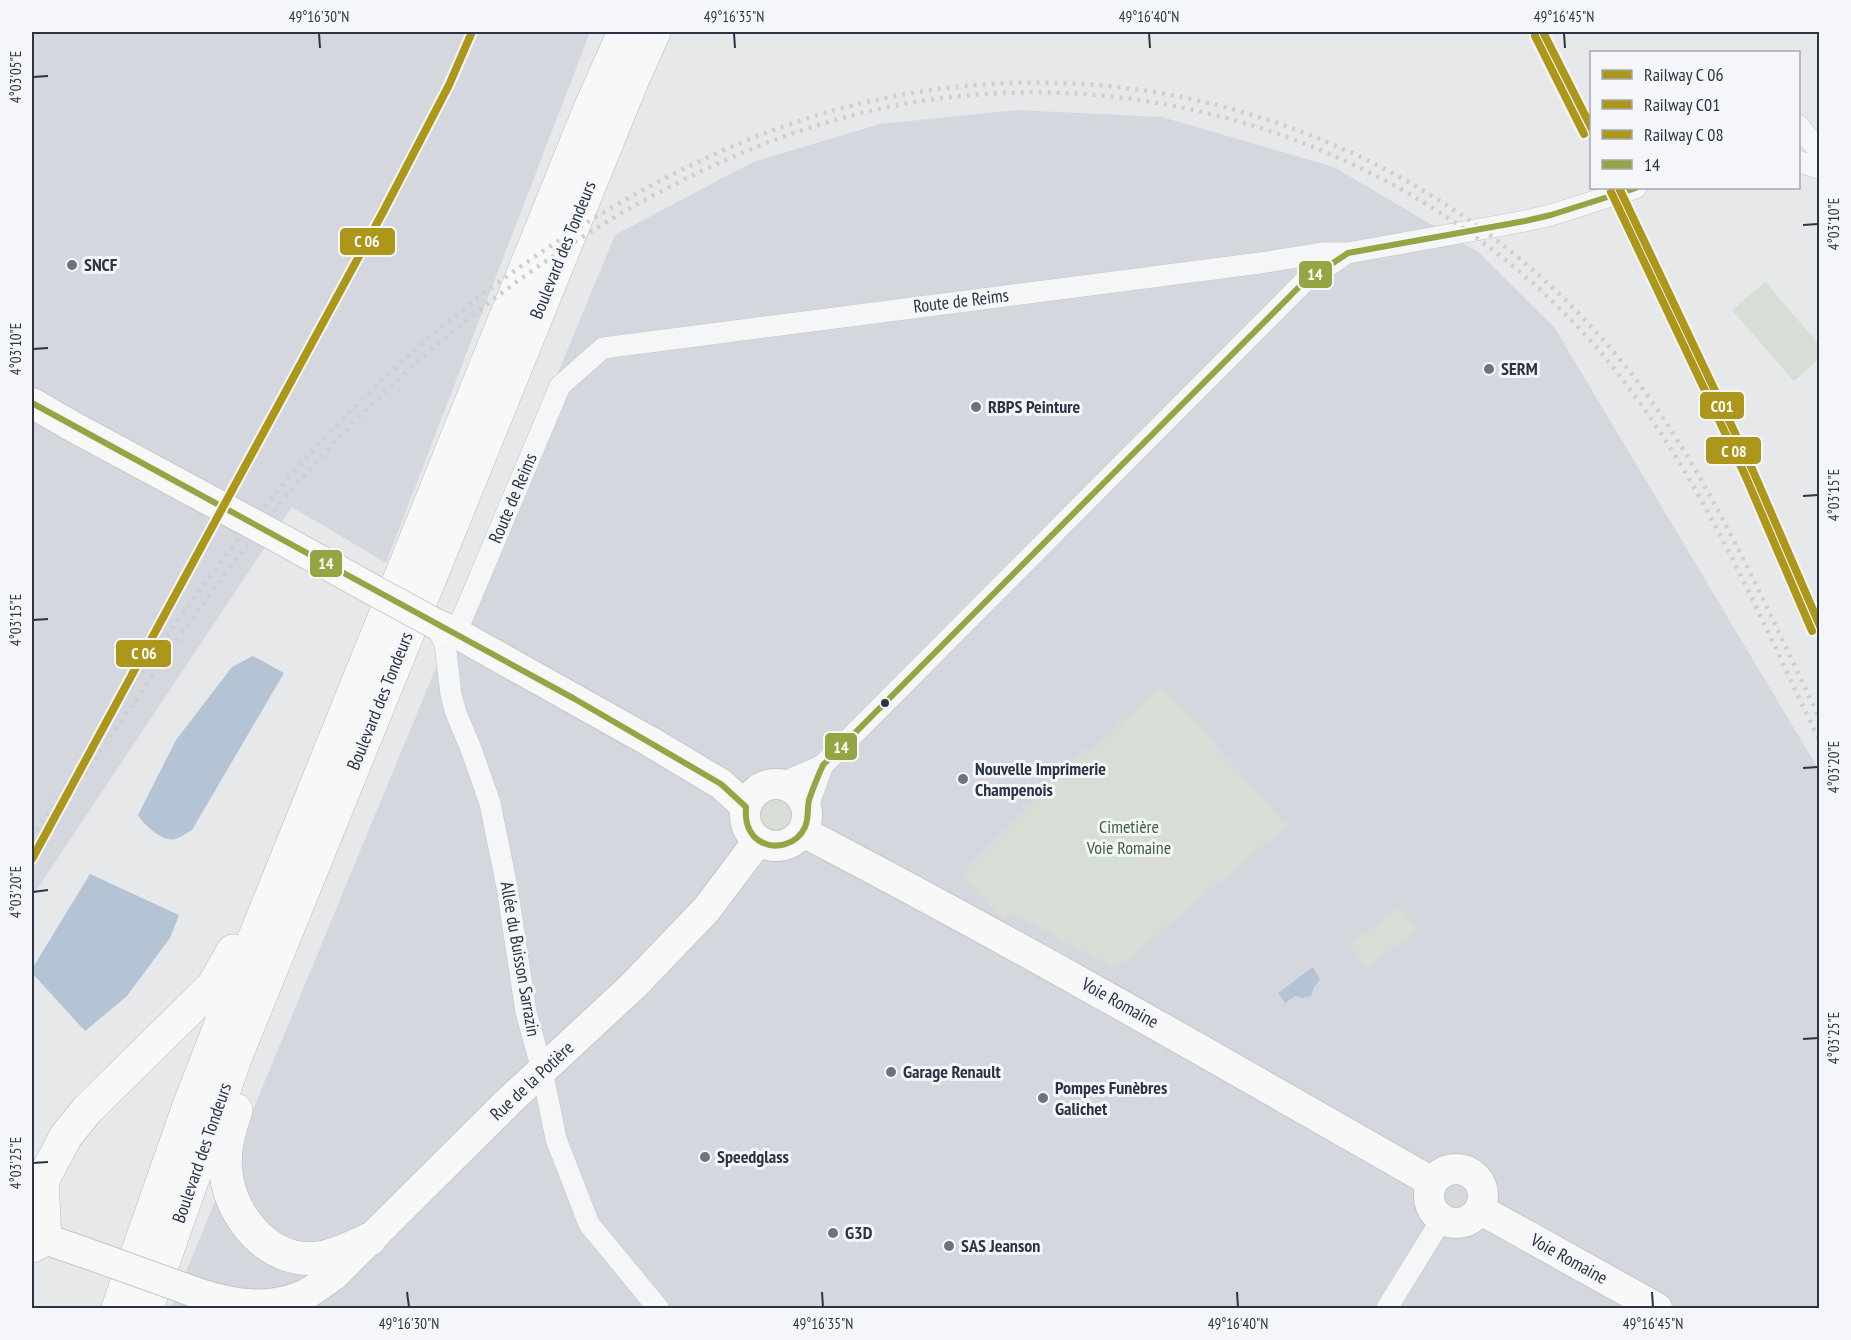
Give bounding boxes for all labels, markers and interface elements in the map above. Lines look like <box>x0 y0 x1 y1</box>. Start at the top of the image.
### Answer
text: 49°16'30"N <box>289 7 349 26</box>
text: 49°16'35"N <box>704 7 764 26</box>
text: 49°16'40"N <box>1119 7 1179 26</box>
text: 49°16'45"N <box>1534 7 1594 26</box>
text: 4°03'05"E <box>6 51 25 103</box>
legend <box>1590 51 1800 189</box>
text: Railway C 06 <box>1644 63 1724 86</box>
text: Railway C01 <box>1644 93 1720 116</box>
text: Railway C 08 <box>1644 123 1724 146</box>
text: 14 <box>1644 153 1660 176</box>
street label: Boulevard des Tondeurs <box>524 177 601 322</box>
text: 4°03'10"E <box>1824 198 1843 250</box>
line badge: C 06 <box>339 227 396 256</box>
text: C 06 <box>354 231 380 251</box>
place label: SNCF <box>84 253 118 276</box>
marker: SNCF <box>65 258 79 272</box>
line badge: 14 <box>1298 260 1333 289</box>
text: 14 <box>1307 264 1323 284</box>
street label: Route de Reims <box>912 283 1010 318</box>
text: 4°03'10"E <box>6 323 25 375</box>
place label: SERM <box>1501 357 1538 380</box>
marker: SERM <box>1482 362 1496 376</box>
line badge: C01 <box>1699 391 1745 420</box>
place label: RBPS Peinture <box>988 395 1080 418</box>
text: C01 <box>1711 396 1733 416</box>
marker: RBPS Peinture <box>969 400 983 414</box>
line badge: C 08 <box>1705 436 1762 465</box>
text: C 08 <box>1721 441 1747 461</box>
street label: Route de Reims <box>483 449 542 546</box>
text: 4°03'15"E <box>1824 469 1843 521</box>
line badge: 14 <box>309 549 343 578</box>
text: 14 <box>318 553 334 573</box>
text: 4°03'15"E <box>6 594 25 646</box>
street label: Boulevard des Tondeurs <box>341 628 418 773</box>
line badge: C 06 <box>115 639 172 668</box>
text: C 06 <box>131 643 157 663</box>
unlabelled marker <box>879 697 891 709</box>
line badge: 14 <box>824 732 858 761</box>
text: 14 <box>833 737 849 757</box>
text: 4°03'20"E <box>1824 741 1843 793</box>
place label: Nouvelle Imprimerie Champenois <box>975 757 1106 801</box>
marker: Nouvelle Imprimerie Champenois <box>956 772 970 786</box>
park label: Cimetière Voie Romaine <box>1086 815 1171 859</box>
text: 4°03'20"E <box>6 866 25 918</box>
street label: Allée du Buisson Sarrazin <box>496 880 545 1038</box>
street label: Voie Romaine <box>1077 972 1163 1033</box>
text: 4°03'25"E <box>1824 1012 1843 1064</box>
street label: Rue de la Potière <box>485 1036 578 1125</box>
place label: Garage Renault <box>903 1060 1002 1083</box>
marker: Garage Renault <box>884 1065 898 1079</box>
place label: Pompes Funèbres Galichet <box>1055 1076 1167 1120</box>
street label: Boulevard des Tondeurs <box>167 1080 236 1226</box>
marker: Pompes Funèbres Galichet <box>1036 1091 1050 1105</box>
text: 4°03'25"E <box>6 1137 25 1189</box>
place label: Speedglass <box>717 1145 789 1168</box>
marker: Speedglass <box>698 1150 712 1164</box>
place label: G3D <box>845 1221 873 1244</box>
marker: G3D <box>826 1226 840 1240</box>
street label: Voie Romaine <box>1526 1228 1612 1289</box>
place label: SAS Jeanson <box>961 1234 1040 1257</box>
marker: SAS Jeanson <box>942 1239 956 1253</box>
text: 49°16'30"N <box>379 1314 439 1333</box>
text: 49°16'35"N <box>793 1314 853 1333</box>
text: 49°16'40"N <box>1208 1314 1268 1333</box>
text: 49°16'45"N <box>1623 1314 1683 1333</box>

